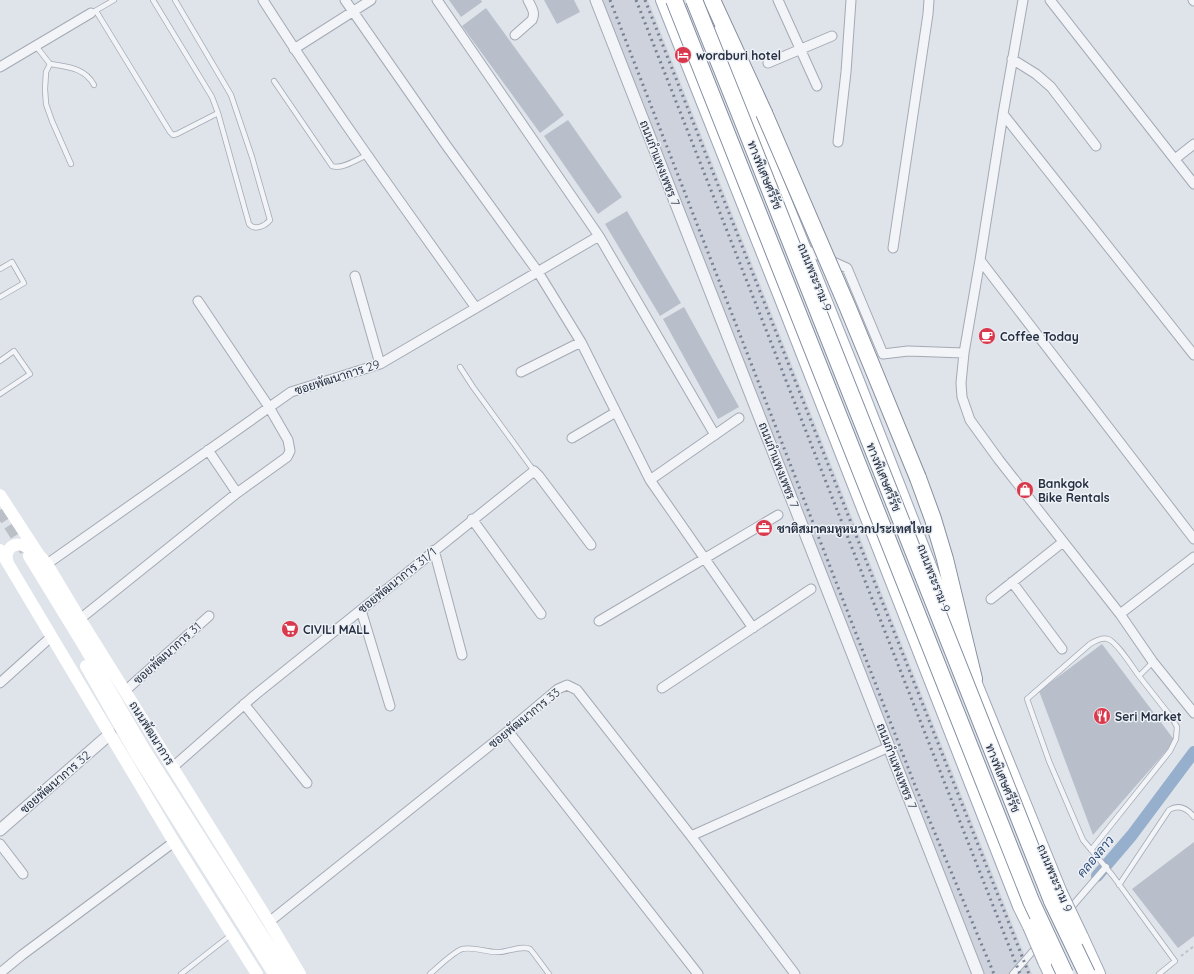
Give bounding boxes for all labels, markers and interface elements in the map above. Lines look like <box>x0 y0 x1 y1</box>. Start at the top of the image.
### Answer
hotel icon: woraburi hotel <box>673 45 693 65</box>
place label: woraburi hotel <box>696 48 781 63</box>
street label: ถนนกำแพงเพชร 7 <box>637 118 683 208</box>
street label: ทางพิเศษศรีรัช <box>744 138 786 212</box>
street label: ถนนพระราม 9 <box>795 241 836 314</box>
cafe icon: Coffee Today <box>977 326 997 346</box>
place label: Coffee Today <box>1000 329 1079 344</box>
street label: ซอยพัฒนาการ 29 <box>293 356 382 398</box>
street label: ถนนกำแพงเพชร 7 <box>756 420 802 510</box>
street label: ทางพิเศษศรีรัช <box>863 440 905 514</box>
place label: Bankgok Bike Rentals <box>1038 476 1110 505</box>
shop icon: Bankgok Bike Rentals <box>1015 480 1035 500</box>
office icon: ชาติสมาคมหูหนวกประเทศไทย <box>754 518 774 538</box>
place label: ชาติสมาคมหูหนวกประเทศไทย <box>777 521 932 537</box>
street label: ถนนพระราม 9 <box>914 542 954 615</box>
street label: ซอยพัฒนาการ 31/1 <box>355 544 439 616</box>
street label: ซอยพัฒนาการ 31 <box>130 619 204 687</box>
supermarket icon: CIVILI MALL <box>280 619 300 639</box>
place label: CIVILI MALL <box>303 622 370 637</box>
street label: ซอยพัฒนาการ 33 <box>485 685 563 751</box>
street label: ถนนพัฒนาการ <box>126 698 178 768</box>
restaurant icon: Seri Market <box>1092 706 1112 726</box>
place label: Seri Market <box>1115 709 1182 724</box>
street label: ถนนกำแพงเพชร 7 <box>874 721 920 811</box>
street label: ทางพิเศษศรีรัช <box>982 741 1024 815</box>
street label: ซอยพัฒนาการ 32 <box>17 747 93 817</box>
water label: คลองลาว <box>1073 832 1117 880</box>
street label: ถนนพระราม 9 <box>1034 842 1076 914</box>

